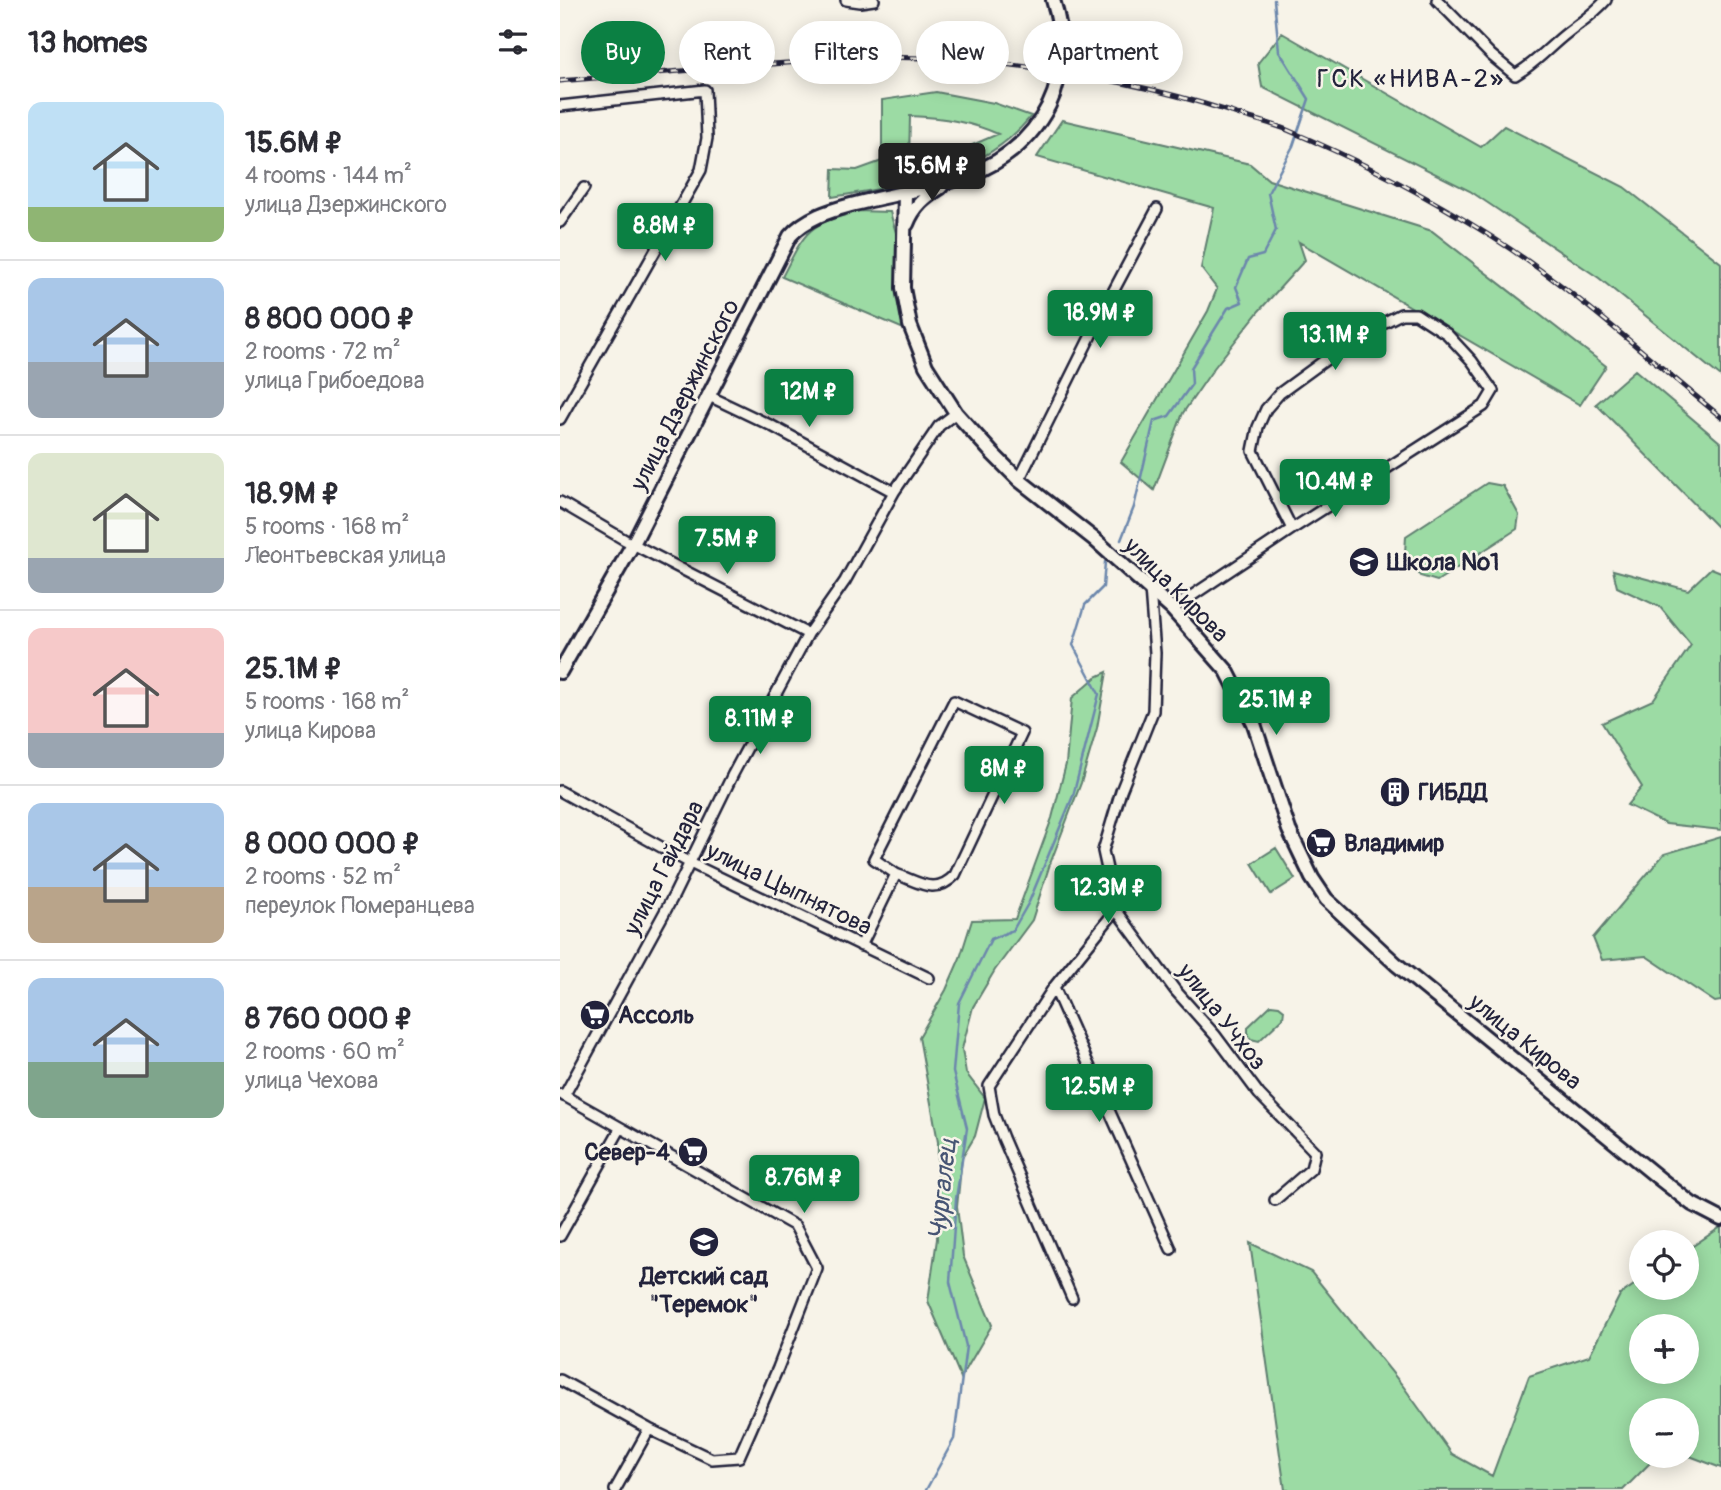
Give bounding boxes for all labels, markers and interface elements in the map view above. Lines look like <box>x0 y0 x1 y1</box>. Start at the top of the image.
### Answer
chip: Buy <box>581 21 665 84</box>
chip: Rent <box>679 21 775 84</box>
chip: Filters <box>789 21 902 84</box>
chip: New <box>916 21 1009 84</box>
chip: Apartment <box>1023 21 1183 84</box>
icon: filters <box>494 23 532 61</box>
text: 13 homes <box>28 24 147 61</box>
district label: ГСК «НИВА-2» <box>1317 63 1505 95</box>
text: 15.6M ₽ <box>245 124 343 161</box>
icon: home <box>84 130 168 214</box>
pin: 15.6M ₽ <box>867 144 997 203</box>
text: 15.6M ₽ <box>894 151 970 180</box>
text: 4 rooms · 144 m² <box>245 161 412 190</box>
text: улица Дзержинского <box>245 190 447 219</box>
pin: 8.8M ₽ <box>608 204 722 263</box>
text: 8.8M ₽ <box>633 211 697 240</box>
pin: 18.9M ₽ <box>1035 290 1165 350</box>
street label: улица Дзержинского <box>624 294 746 496</box>
text: 18.9M ₽ <box>1064 298 1136 327</box>
text: 8 800 000 ₽ <box>245 300 415 337</box>
icon: home <box>84 306 168 390</box>
pin: 13.1M ₽ <box>1270 312 1400 372</box>
text: 13.1M ₽ <box>1299 320 1371 349</box>
text: 2 rooms · 72 m² <box>245 337 401 366</box>
text: улица Грибоедова <box>245 366 424 395</box>
pin: 12M ₽ <box>760 370 858 429</box>
text: 12M ₽ <box>780 377 838 406</box>
pin: 10.4M ₽ <box>1270 460 1400 519</box>
text: 10.4M ₽ <box>1296 467 1374 496</box>
text: 18.9M ₽ <box>245 475 340 512</box>
icon: home <box>84 481 168 565</box>
text: 5 rooms · 168 m² <box>245 512 409 541</box>
pin: 7.5M ₽ <box>670 516 784 576</box>
text: 7.5M ₽ <box>694 524 760 553</box>
street label: улица Кирова <box>1117 531 1235 649</box>
text: Леонтьевская улица <box>245 541 446 570</box>
school or university icon: Школа №1 <box>1347 545 1381 579</box>
place label: Школа №1 <box>1386 548 1499 577</box>
text: 25.1M ₽ <box>245 650 342 687</box>
icon: home <box>84 656 168 740</box>
pin: 25.1M ₽ <box>1211 678 1341 737</box>
text: 25.1M ₽ <box>1239 685 1313 714</box>
text: 5 rooms · 168 m² <box>245 687 409 716</box>
pin: 8.11M ₽ <box>695 696 825 756</box>
text: 8.11M ₽ <box>725 704 795 733</box>
text: улица Кирова <box>245 716 376 745</box>
pin: 8M ₽ <box>963 746 1045 806</box>
text: 8M ₽ <box>981 754 1027 783</box>
building icon: ГИБДД <box>1378 775 1412 809</box>
place label: ГИБДД <box>1418 778 1489 807</box>
street label: улица Гайдара <box>617 796 710 941</box>
text: 8 000 000 ₽ <box>245 825 421 862</box>
supermarket icon: Владимир <box>1304 826 1338 860</box>
place label: Владимир <box>1344 829 1444 858</box>
icon: home <box>84 831 168 915</box>
street label: улица Цыпнятова <box>700 836 877 942</box>
text: 2 rooms · 52 m² <box>245 862 401 891</box>
pin: 12.3M ₽ <box>1043 866 1173 925</box>
text: 12.3M ₽ <box>1070 873 1146 902</box>
text: переулок Померанцева <box>245 891 475 920</box>
street label: улица Учхоз <box>1171 957 1273 1076</box>
street label: улица Кирова <box>1462 987 1587 1096</box>
supermarket icon: Ассоль <box>578 998 612 1032</box>
text: 8 760 000 ₽ <box>245 1000 413 1037</box>
place label: Ассоль <box>618 1001 695 1030</box>
icon: home <box>84 1006 168 1090</box>
text: 2 rooms · 60 m² <box>245 1037 405 1066</box>
pin: 12.5M ₽ <box>1034 1064 1164 1124</box>
text: улица Чехова <box>245 1066 378 1095</box>
text: 12.5M ₽ <box>1062 1072 1136 1101</box>
supermarket icon: Север-4 <box>676 1135 710 1169</box>
water label: Чургалец <box>922 1136 964 1242</box>
place label: Север-4 <box>584 1138 670 1167</box>
pin: 8.76M ₽ <box>739 1156 869 1215</box>
text: 8.76M ₽ <box>765 1163 843 1192</box>
school or university icon: Детский сад "Теремок" <box>687 1225 721 1259</box>
map controls <box>1629 1230 1699 1468</box>
button: locate <box>1629 1230 1699 1300</box>
place label: Детский сад "Теремок" <box>638 1262 769 1319</box>
button: + <box>1629 1314 1699 1384</box>
button: − <box>1629 1398 1699 1468</box>

